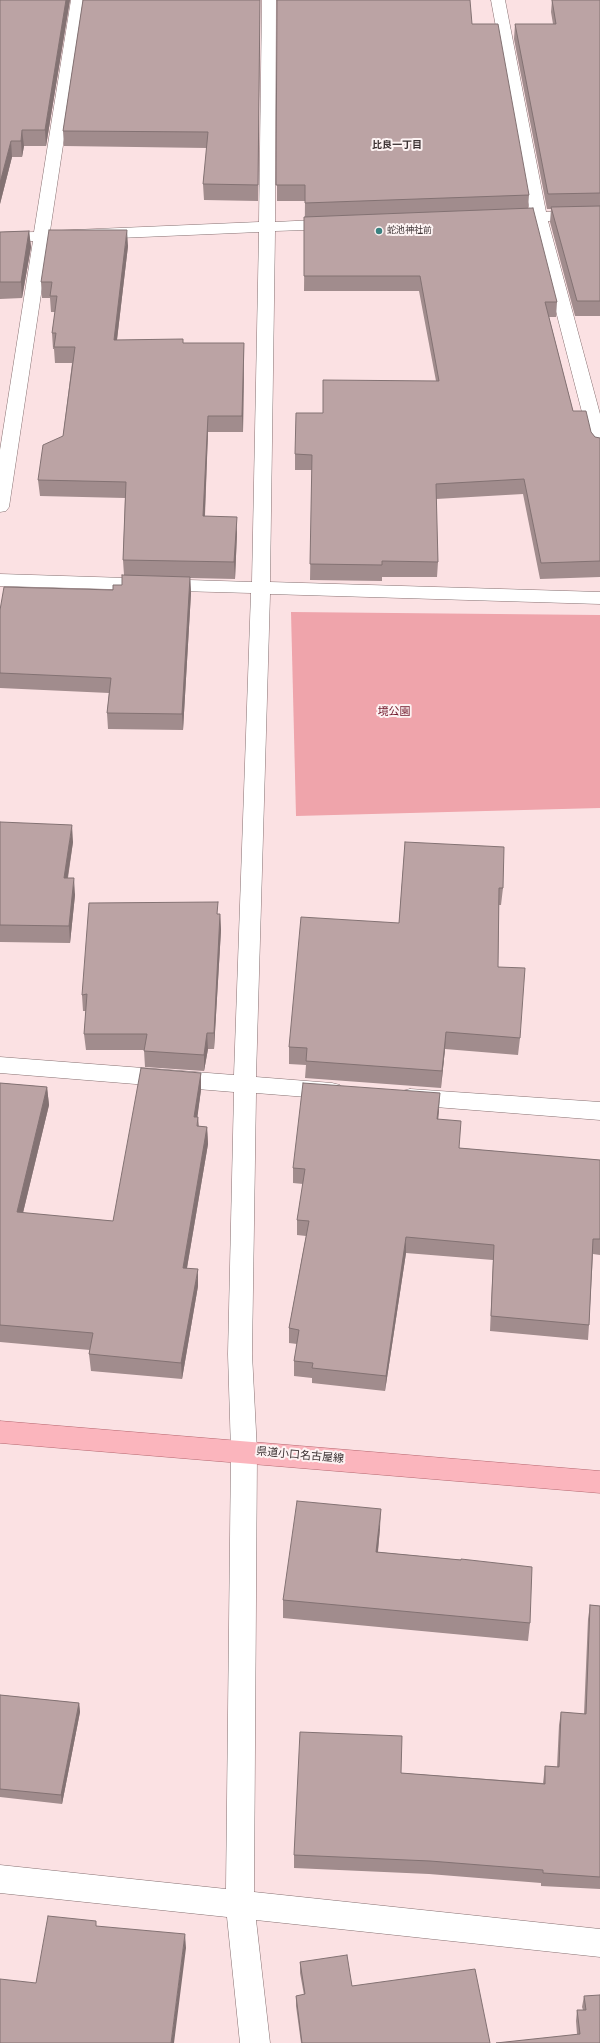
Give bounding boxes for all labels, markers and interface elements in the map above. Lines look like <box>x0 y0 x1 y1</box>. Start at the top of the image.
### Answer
district label: 比良一丁目 <box>372 140 422 152</box>
marker: 蛇池神社前 <box>374 226 384 236</box>
place label: 蛇池神社前 <box>387 226 432 236</box>
park label: 境公園 <box>378 706 410 720</box>
street label: 県道小口名古屋線 <box>256 1446 344 1466</box>

